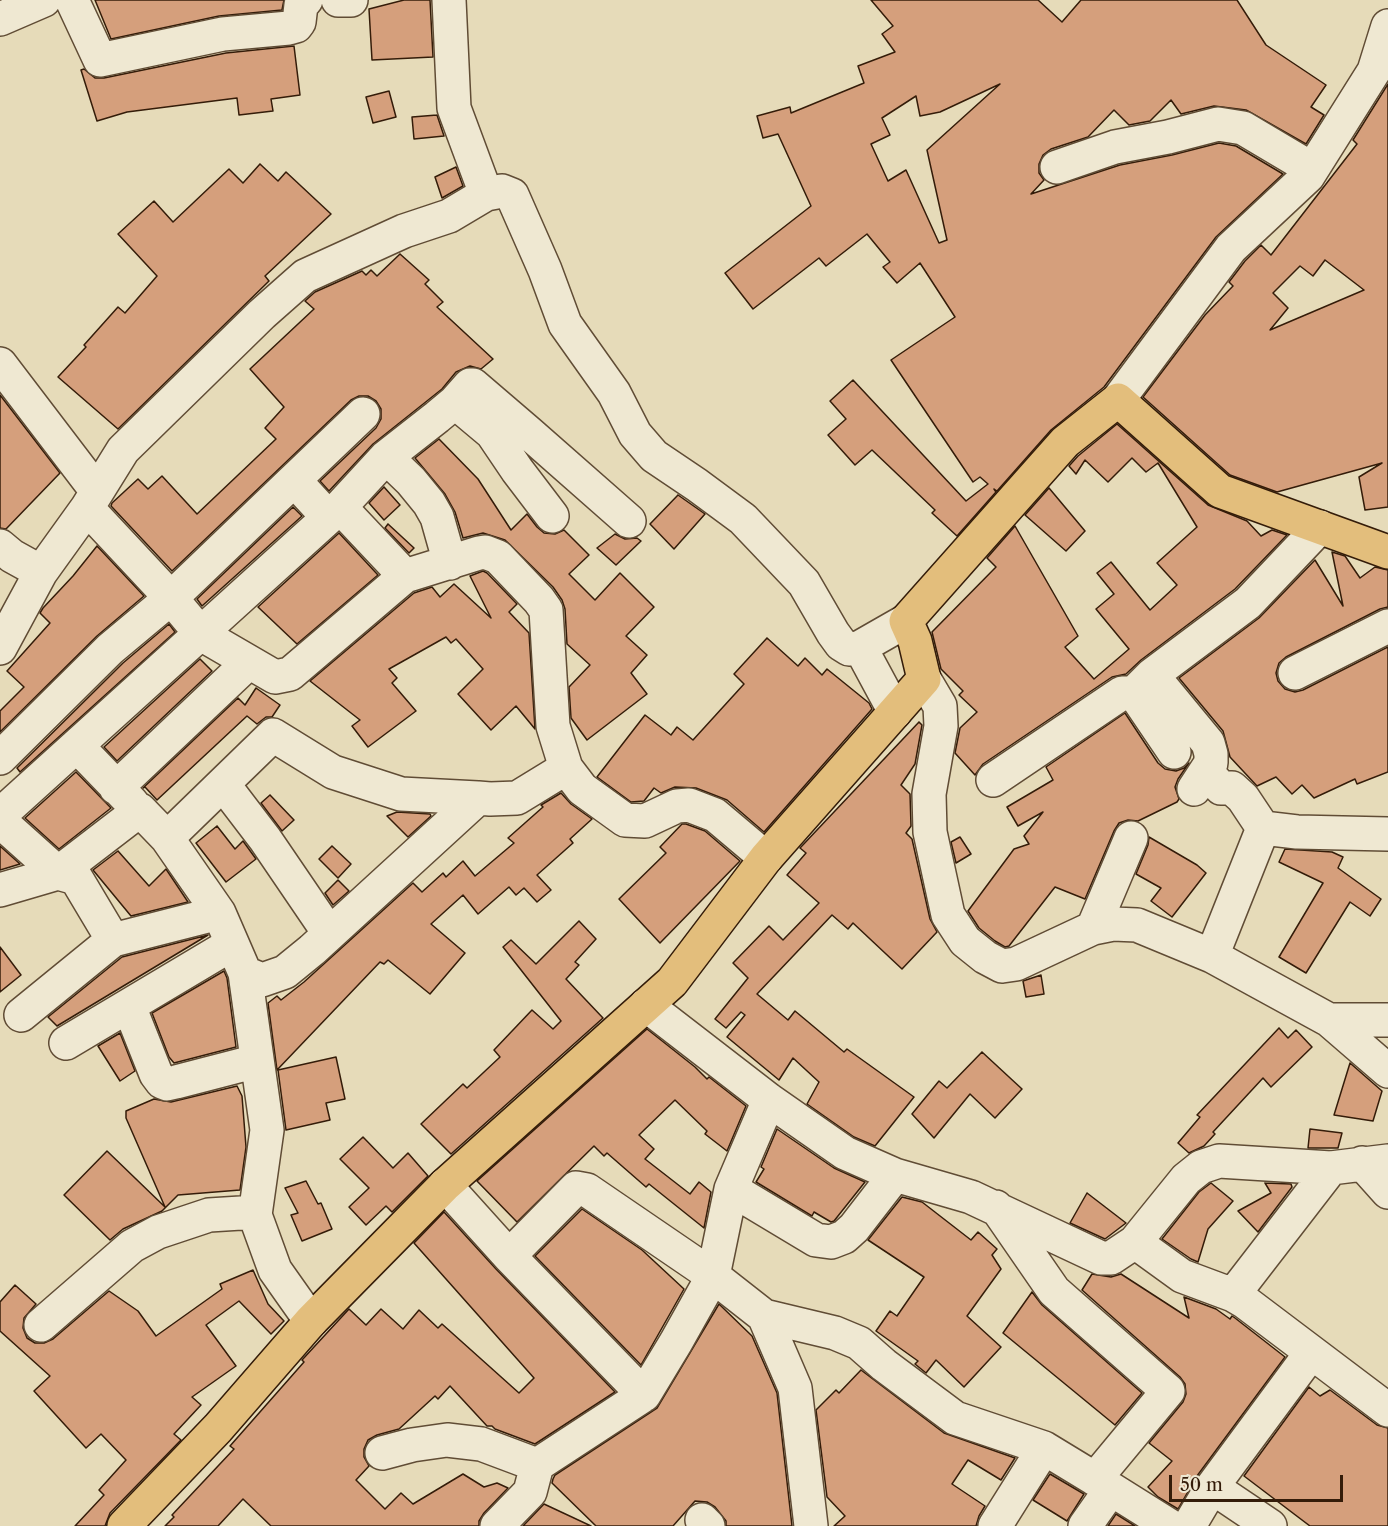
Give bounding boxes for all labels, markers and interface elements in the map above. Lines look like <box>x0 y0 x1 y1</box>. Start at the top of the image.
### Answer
scale bar <box>1172 1463 1346 1501</box>
text: 50 m <box>1180 1474 1223 1496</box>

